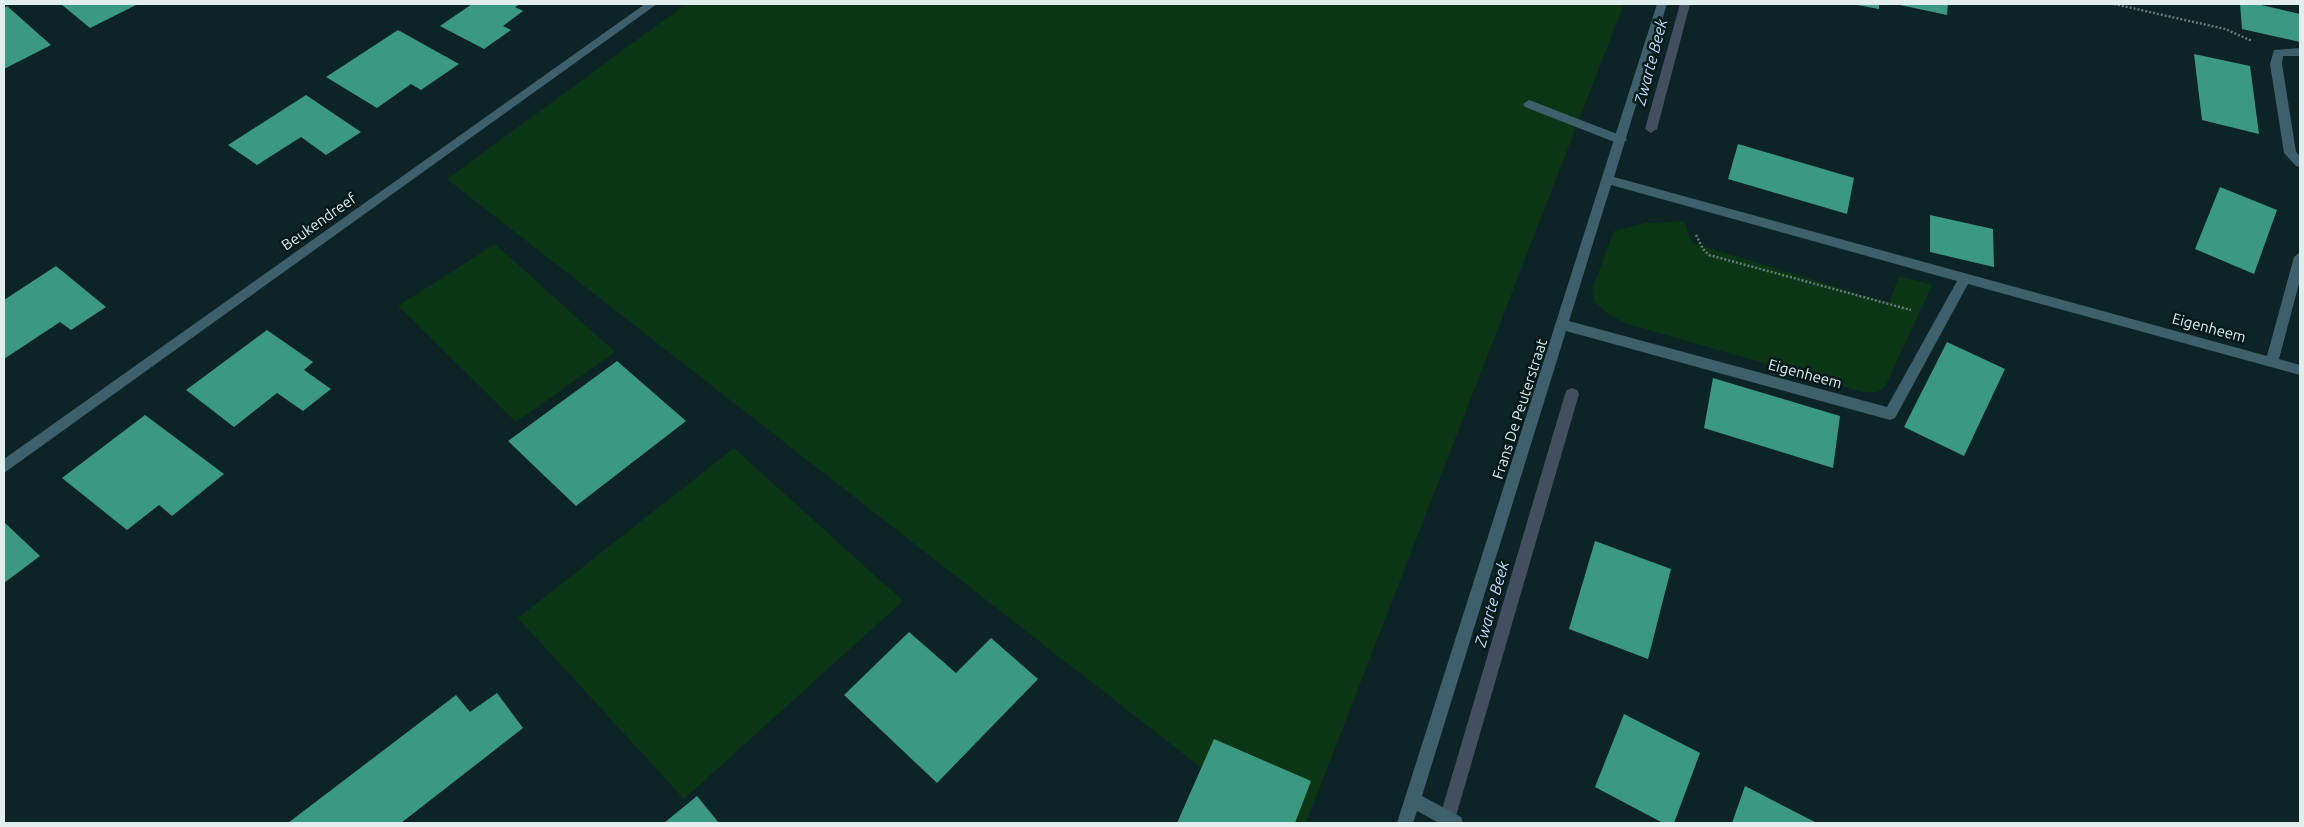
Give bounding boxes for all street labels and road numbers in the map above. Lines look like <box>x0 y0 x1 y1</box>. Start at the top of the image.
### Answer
street label: Beukendreef <box>278 190 360 254</box>
street label: Eigenheem <box>2170 310 2248 346</box>
street label: Frans De Peuterstraat <box>1489 337 1551 481</box>
street label: Eigenheem <box>1766 356 1844 392</box>

